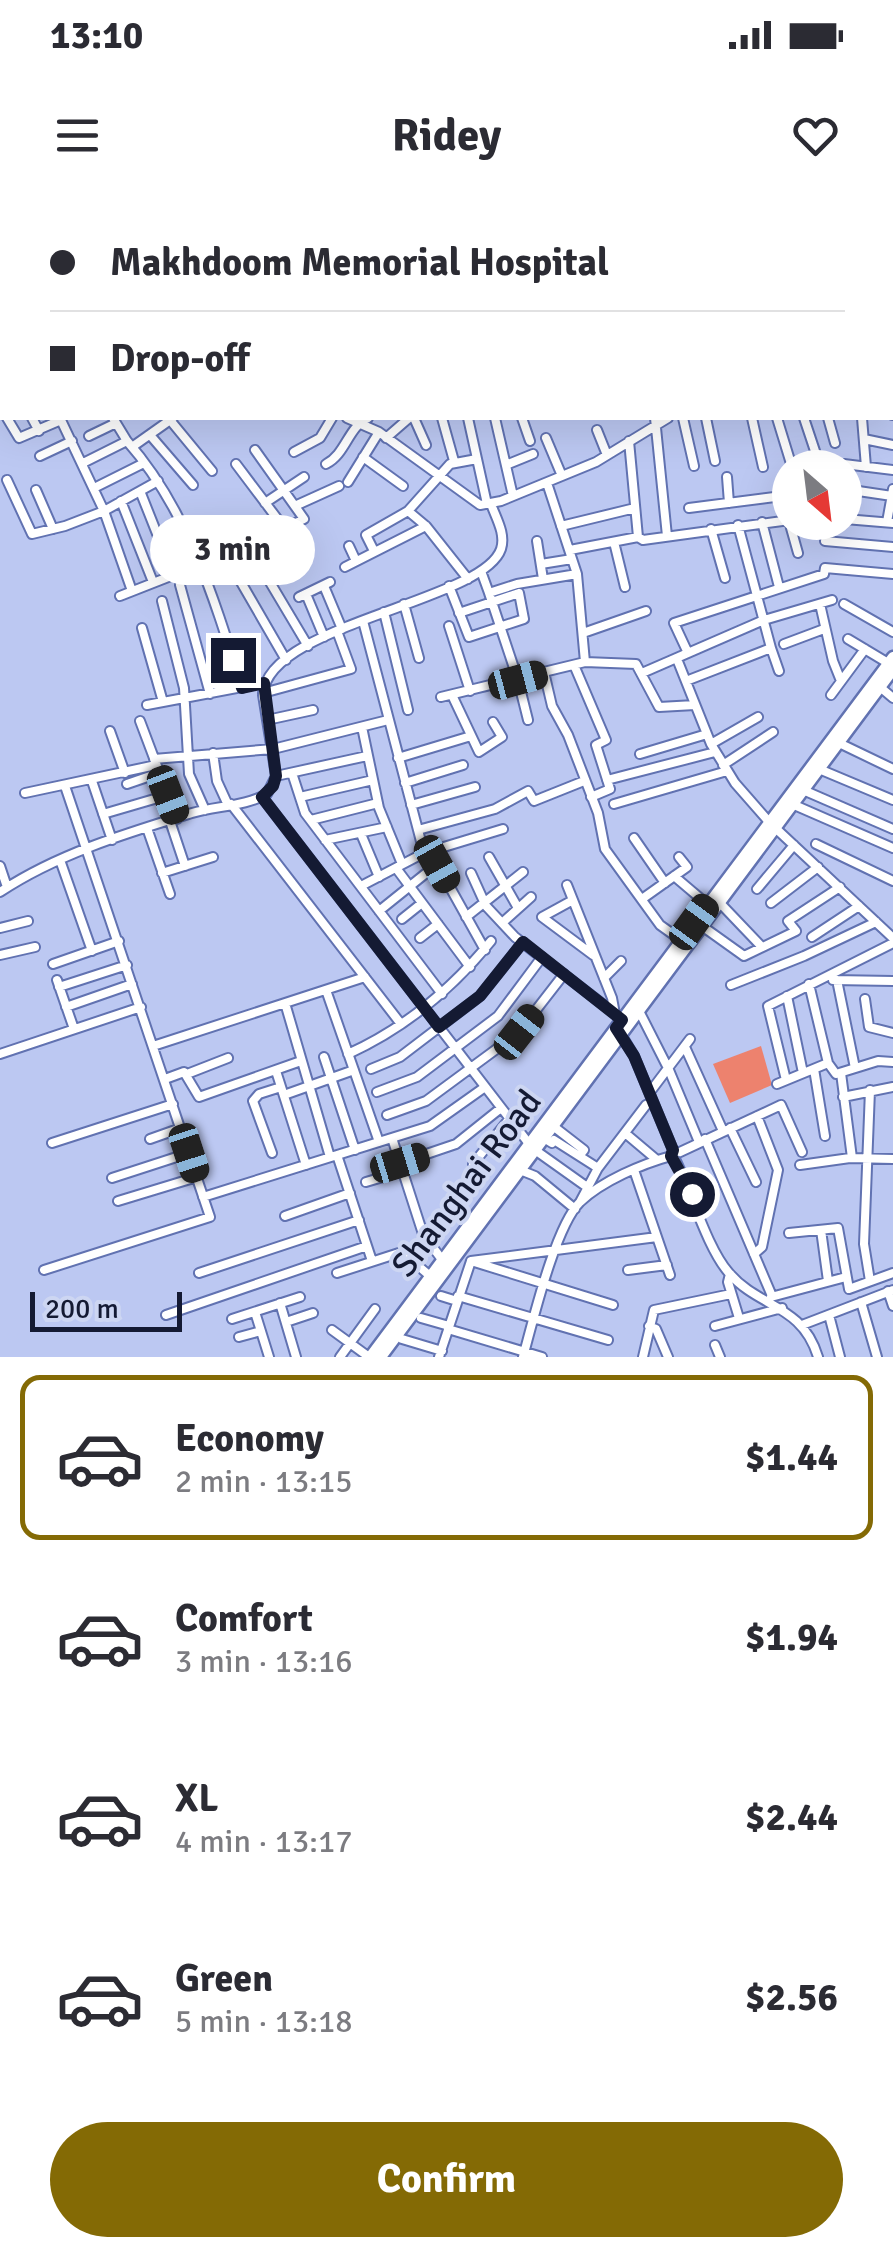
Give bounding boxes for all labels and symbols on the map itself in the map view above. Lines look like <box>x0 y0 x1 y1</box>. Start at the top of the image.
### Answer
north arrow <box>772 450 862 540</box>
callout: 3 min <box>150 515 316 585</box>
route end <box>211 638 256 683</box>
car <box>485 658 551 702</box>
car <box>143 762 193 828</box>
car <box>409 830 465 898</box>
car <box>664 889 724 955</box>
car <box>489 999 549 1065</box>
street label: Shanghai Road <box>382 1081 551 1285</box>
car <box>165 1120 213 1186</box>
car <box>367 1140 433 1186</box>
route start <box>670 1172 715 1217</box>
scale bar <box>30 1287 182 1332</box>

